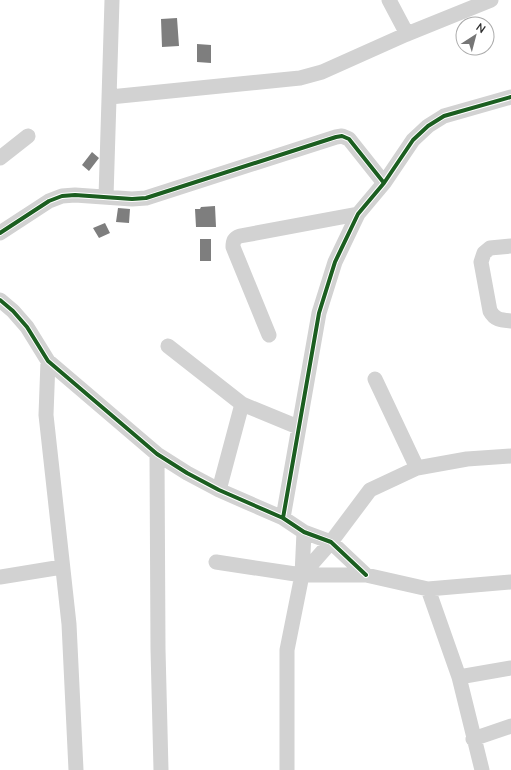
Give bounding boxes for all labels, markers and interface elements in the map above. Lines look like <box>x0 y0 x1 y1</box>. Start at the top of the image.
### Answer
north arrow <box>455 16 495 56</box>
text: N <box>473 20 488 36</box>

